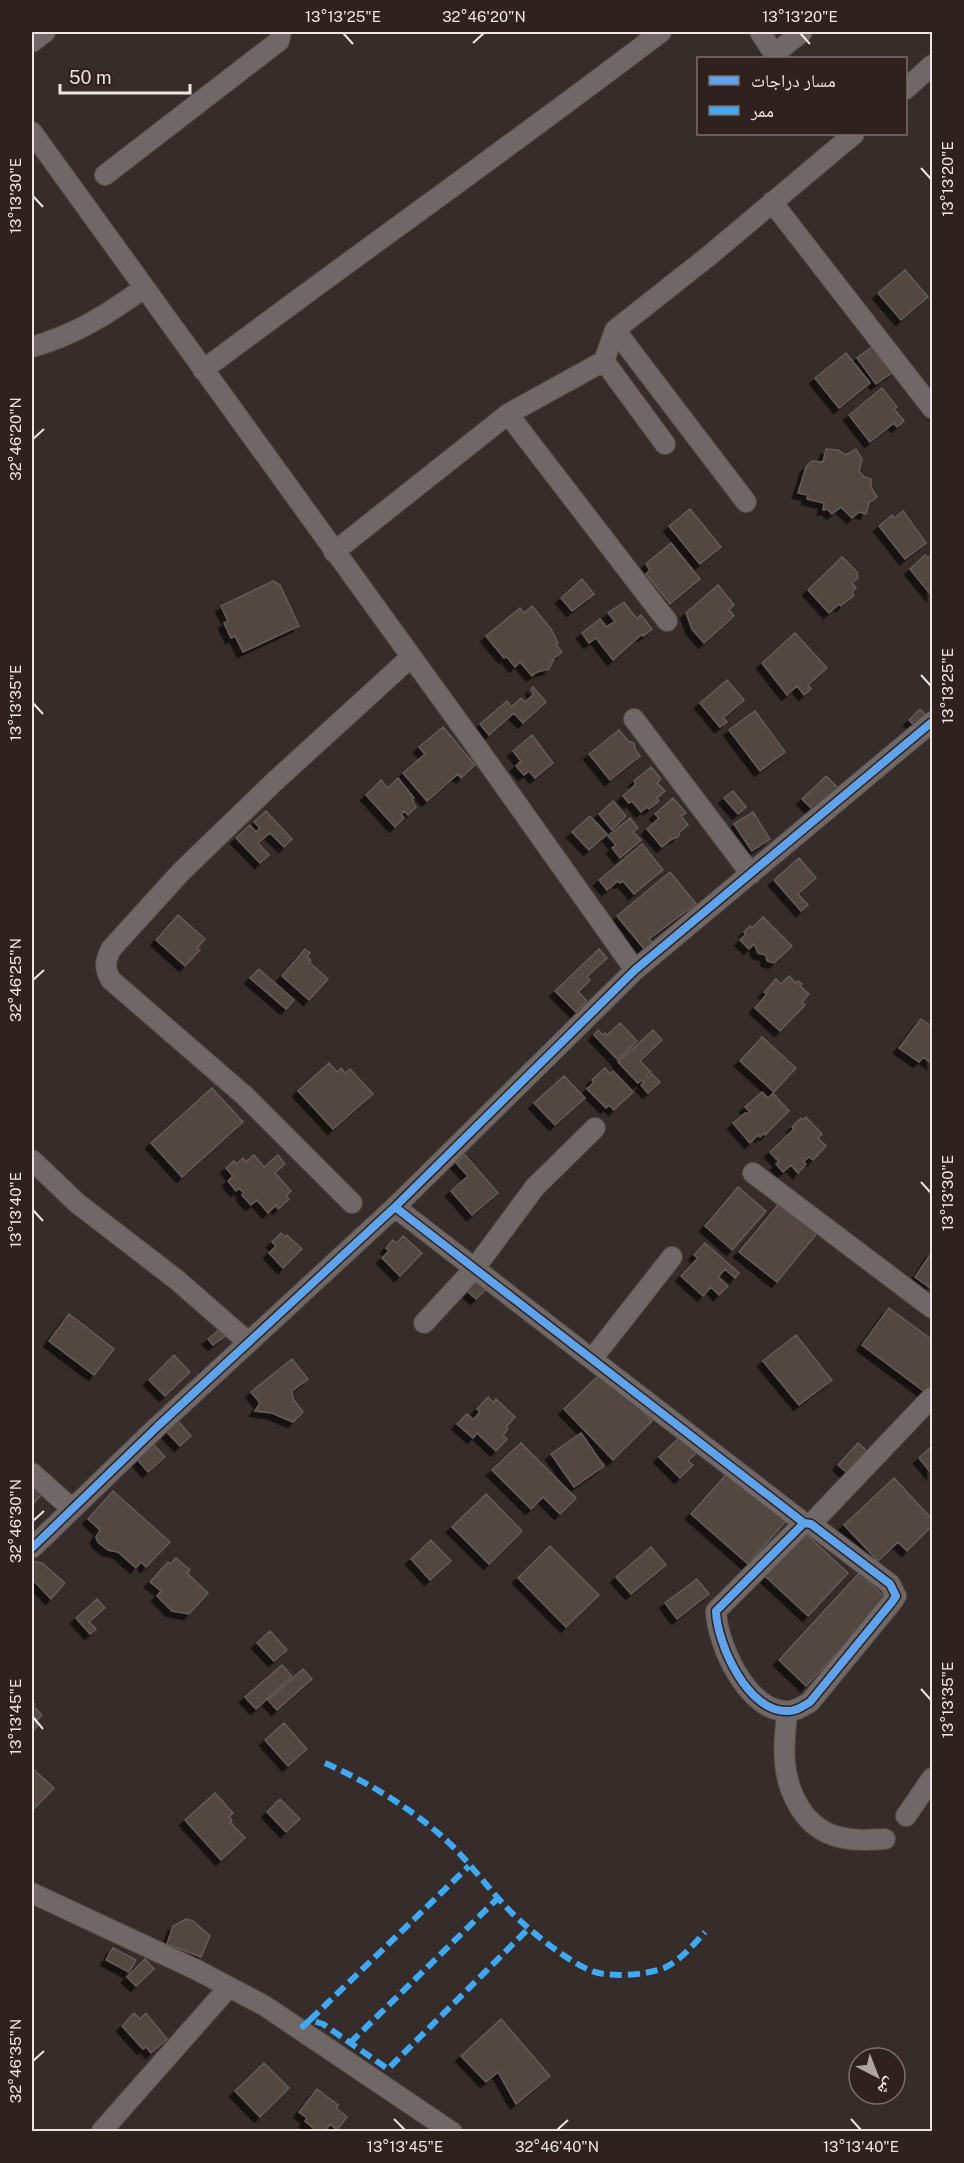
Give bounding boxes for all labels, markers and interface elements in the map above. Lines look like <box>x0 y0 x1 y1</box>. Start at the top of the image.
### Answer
text: 13°13'25"E <box>305 8 381 25</box>
text: 32°46'20"N <box>442 8 526 25</box>
text: 13°13'20"E <box>762 8 838 25</box>
scale bar <box>60 57 190 95</box>
legend <box>697 57 907 135</box>
text: 50 m <box>69 67 112 88</box>
text: مسار دراجات <box>751 70 836 91</box>
text: ممر <box>750 100 774 121</box>
text: 13°13'20"E <box>939 141 956 217</box>
text: 13°13'30"E <box>7 158 24 234</box>
text: 32°46'20"N <box>7 397 24 481</box>
text: 13°13'25"E <box>939 648 956 724</box>
text: 13°13'35"E <box>7 665 24 741</box>
text: 32°46'25"N <box>7 938 24 1022</box>
text: 13°13'30"E <box>939 1155 956 1231</box>
text: 13°13'40"E <box>7 1172 24 1248</box>
text: 32°46'30"N <box>7 1479 24 1563</box>
text: 13°13'35"E <box>939 1662 956 1738</box>
text: 13°13'45"E <box>7 1679 24 1755</box>
text: 32°46'35"N <box>7 2019 24 2103</box>
north arrow <box>847 2046 907 2106</box>
text: ش <box>874 2074 899 2100</box>
text: 13°13'45"E <box>367 2138 443 2155</box>
text: 32°46'40"N <box>515 2138 599 2155</box>
text: 13°13'40"E <box>823 2138 899 2155</box>

